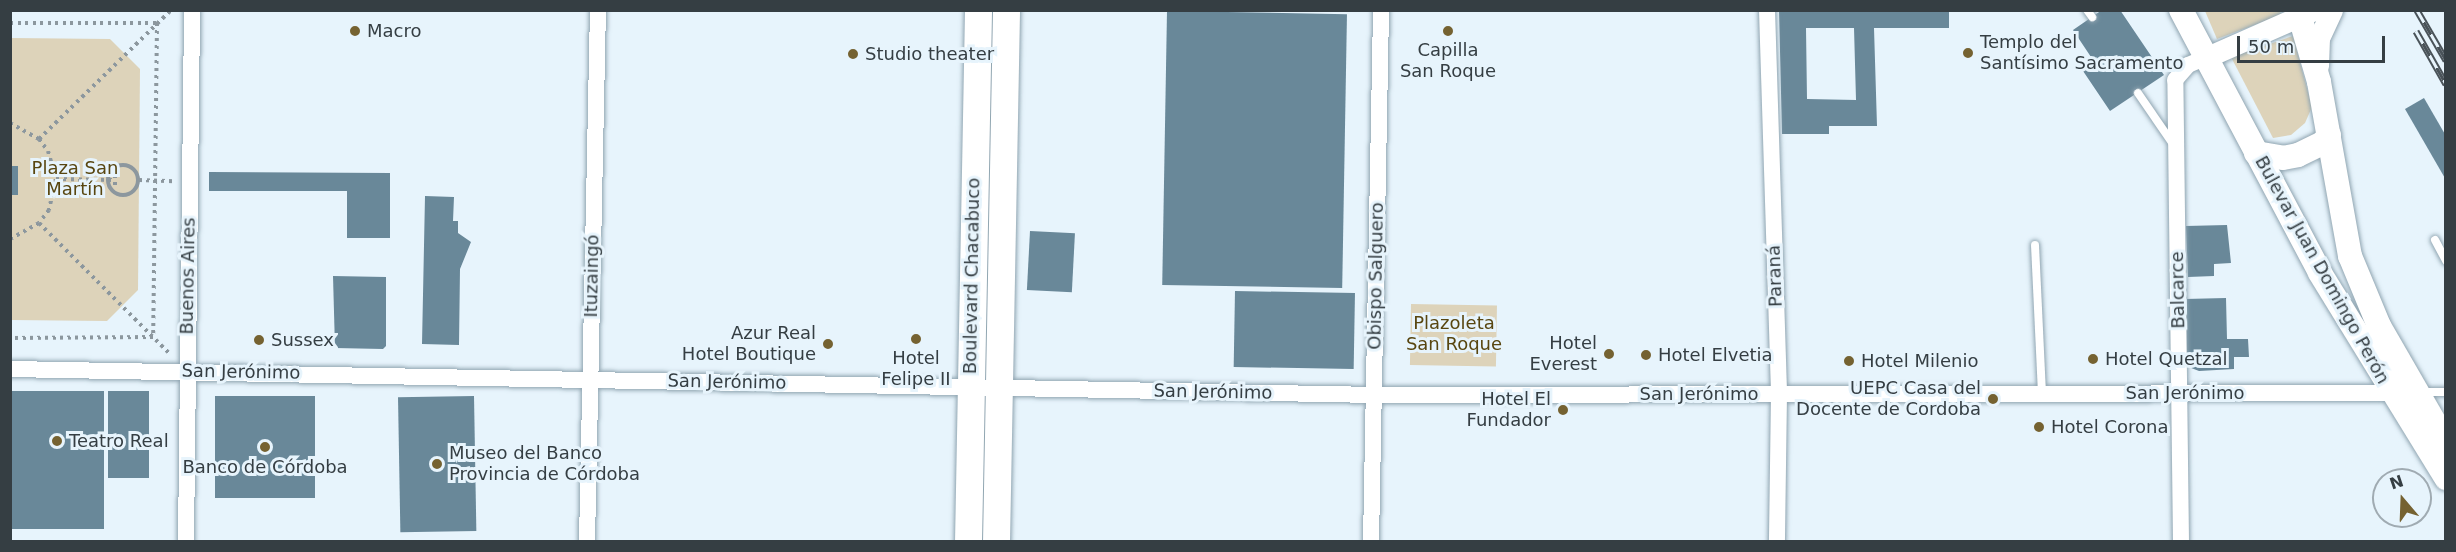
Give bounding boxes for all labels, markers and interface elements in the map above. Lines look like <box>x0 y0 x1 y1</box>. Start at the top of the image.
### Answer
place label: Macro <box>367 20 421 42</box>
marker: Macro <box>348 24 362 38</box>
marker: Capilla San Roque <box>1441 24 1455 38</box>
scale bar <box>2240 24 2388 62</box>
place label: Templo del Santísimo Sacramento <box>1980 32 2183 74</box>
text: 50 m <box>2248 36 2294 57</box>
place label: Capilla San Roque <box>1400 40 1496 82</box>
place label: Studio theater <box>865 43 994 65</box>
marker: Templo del Santísimo Sacramento <box>1961 46 1975 60</box>
marker: Studio theater <box>846 47 860 61</box>
street label: Bulevar Juan Domingo Perón <box>2250 152 2394 388</box>
park label: Plaza San Martín <box>32 158 118 201</box>
street label: Boulevard Chacabuco <box>959 178 985 374</box>
street label: Obispo Salguero <box>1364 202 1388 350</box>
street label: Buenos Aires <box>176 217 200 335</box>
street label: Ituzaingó <box>580 234 604 318</box>
street label: Paraná <box>1763 245 1787 307</box>
street label: Balcarce <box>2167 251 2189 329</box>
park label: Plazoleta San Roque <box>1406 313 1502 356</box>
place label: Azur Real Hotel Boutique <box>682 323 816 366</box>
place label: Sussex <box>271 329 334 351</box>
marker: Hotel Felipe II <box>909 332 923 346</box>
marker: Sussex <box>252 333 266 347</box>
place label: Hotel Everest <box>1529 333 1597 376</box>
marker: Azur Real Hotel Boutique <box>821 337 835 351</box>
place label: Hotel Elvetia <box>1658 344 1773 366</box>
marker: Hotel Everest <box>1602 347 1616 361</box>
place label: Hotel Felipe II <box>881 348 951 391</box>
marker: Hotel Elvetia <box>1639 348 1653 362</box>
place label: Hotel Quetzal <box>2105 348 2228 370</box>
place label: Hotel Milenio <box>1861 350 1978 372</box>
marker: Hotel Quetzal <box>2086 352 2100 366</box>
marker: Hotel Milenio <box>1842 354 1856 368</box>
street label: San Jerónimo <box>181 360 301 384</box>
street label: San Jerónimo <box>667 370 787 394</box>
place label: UEPC Casa del Docente de Cordoba <box>1796 378 1981 420</box>
street label: San Jerónimo <box>1153 380 1273 404</box>
street label: San Jerónimo <box>2126 382 2244 404</box>
street label: San Jerónimo <box>1640 383 1758 405</box>
place label: Hotel El Fundador <box>1467 389 1551 432</box>
marker: UEPC Casa del Docente de Cordoba <box>1986 392 2000 406</box>
marker: Hotel El Fundador <box>1556 403 1570 417</box>
place label: Hotel Corona <box>2051 416 2168 438</box>
marker: Hotel Corona <box>2032 420 2046 434</box>
place label: Teatro Real <box>69 430 169 452</box>
marker: Teatro Real <box>50 434 64 448</box>
marker: Banco de Córdoba <box>258 440 272 454</box>
place label: Museo del Banco Provincia de Córdoba <box>449 443 640 486</box>
place label: Banco de Córdoba <box>182 456 348 478</box>
marker: Museo del Banco Provincia de Córdoba <box>430 457 444 471</box>
north arrow <box>2372 468 2432 528</box>
text: N <box>2387 471 2406 494</box>

